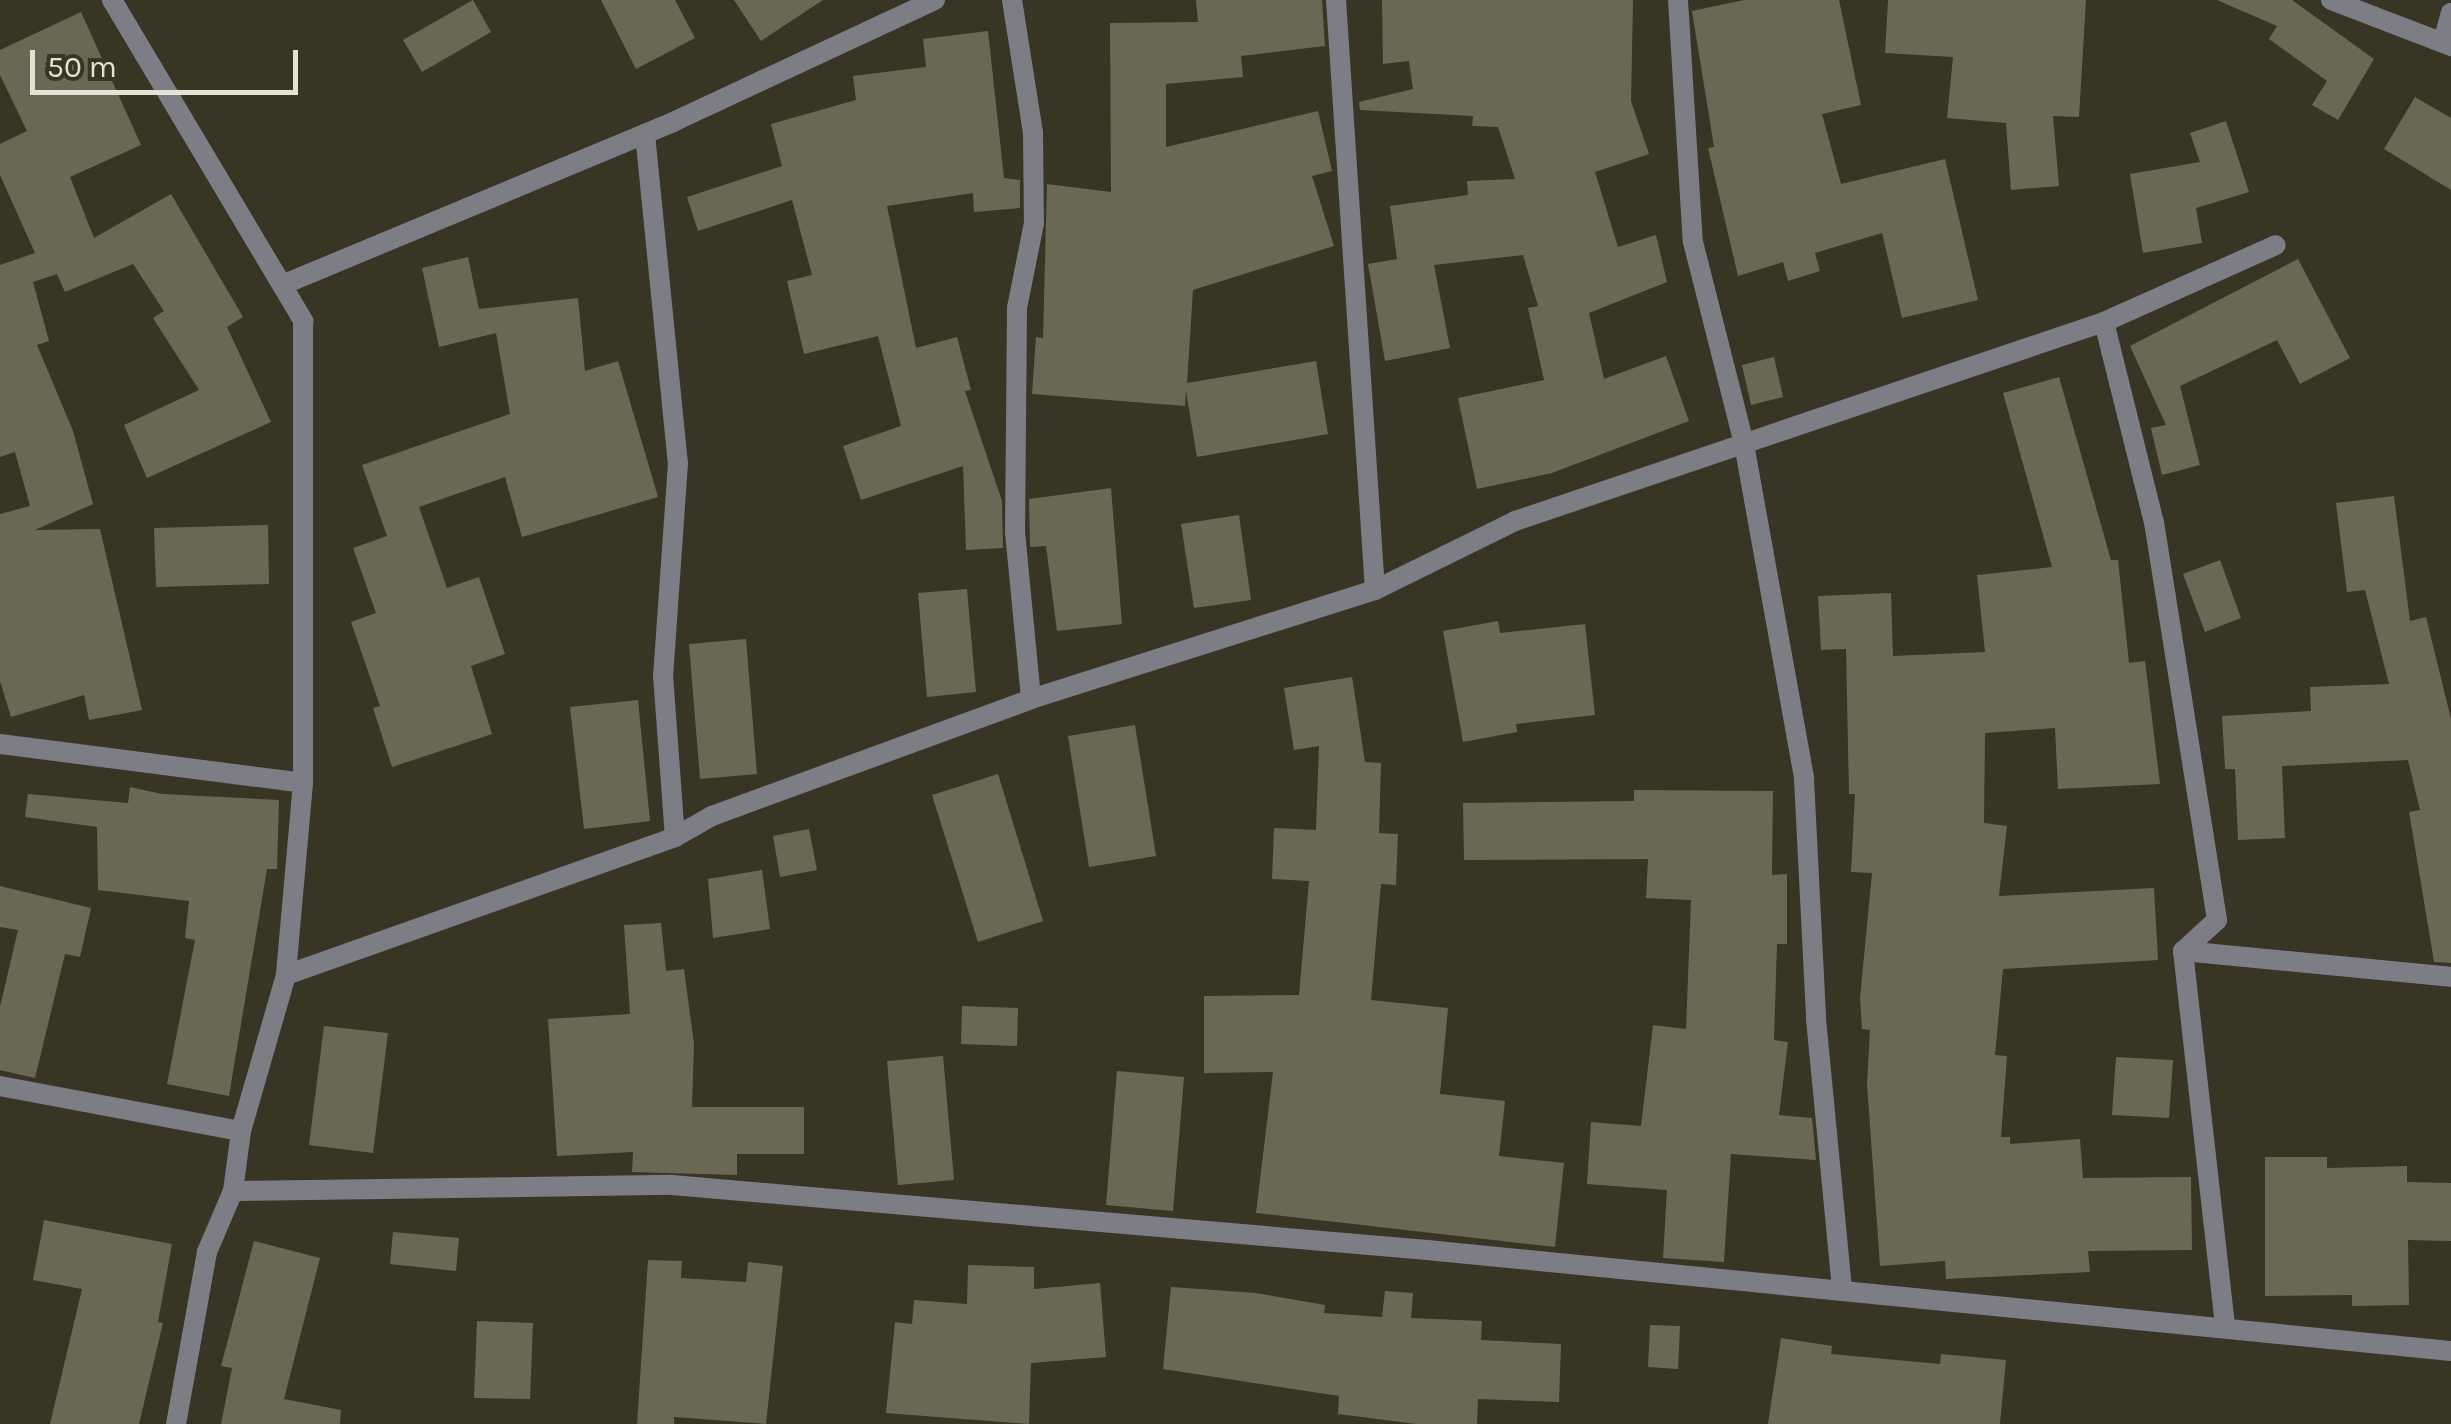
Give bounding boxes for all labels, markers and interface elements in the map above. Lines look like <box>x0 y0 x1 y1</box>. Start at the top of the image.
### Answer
scale bar <box>35 30 302 92</box>
text: 50 m <box>47 49 117 85</box>

